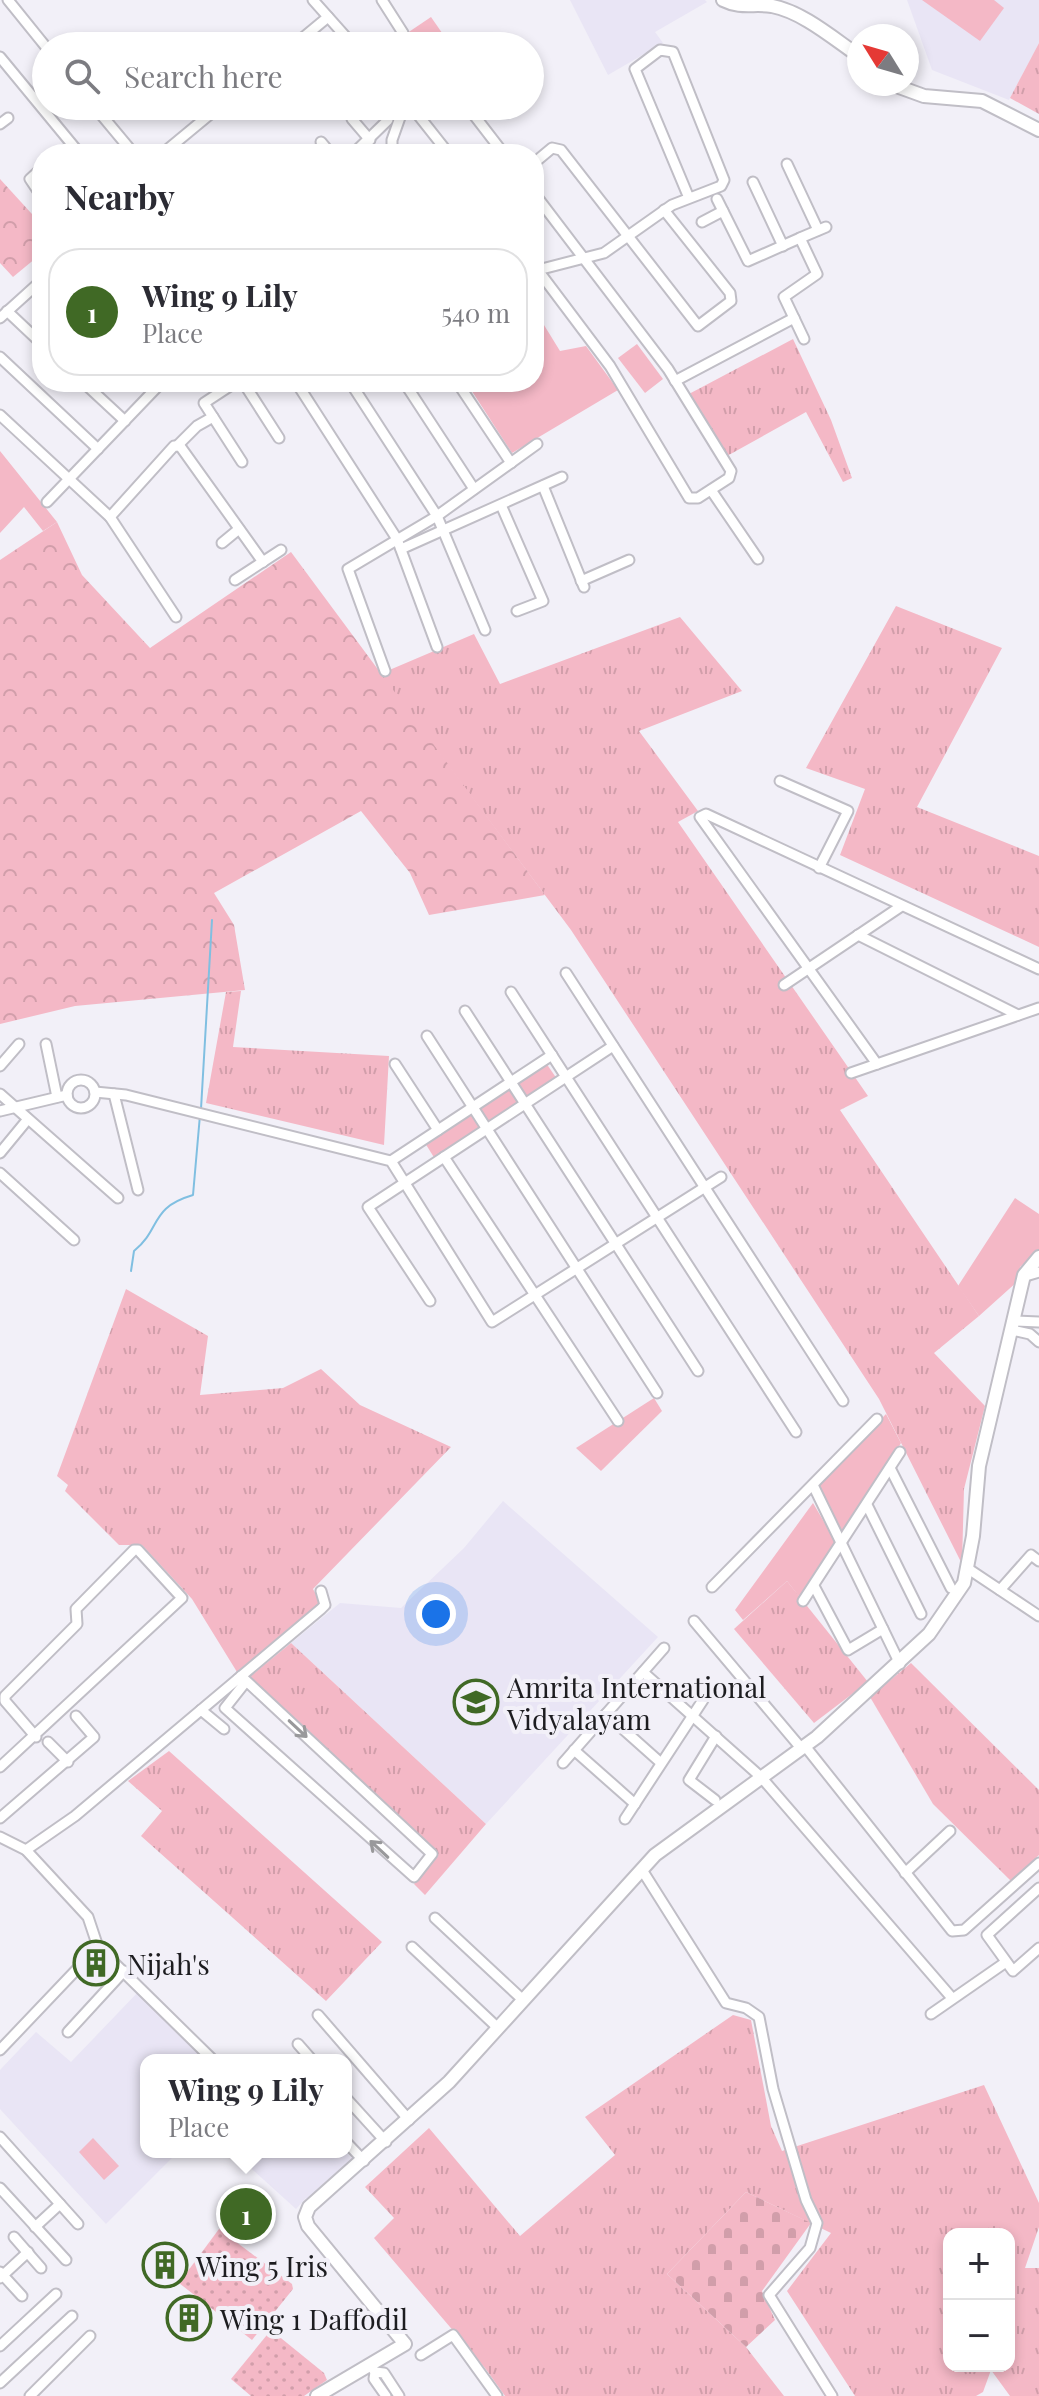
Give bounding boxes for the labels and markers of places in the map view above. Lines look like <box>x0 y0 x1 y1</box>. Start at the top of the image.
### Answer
place label: Amrita International Vidyalayam <box>506 1668 766 1737</box>
school or university icon: Amrita International Vidyalayam <box>452 1678 500 1726</box>
building icon: Nijah's <box>72 1939 120 1987</box>
place label: Nijah's <box>127 1945 210 1982</box>
pin: 1 <box>220 2184 272 2244</box>
building icon: Wing 5 Iris <box>141 2241 189 2289</box>
place label: Wing 5 Iris <box>195 2247 328 2284</box>
building icon: Wing 1 Daffodil <box>165 2294 213 2342</box>
place label: Wing 1 Daffodil <box>219 2300 408 2337</box>

